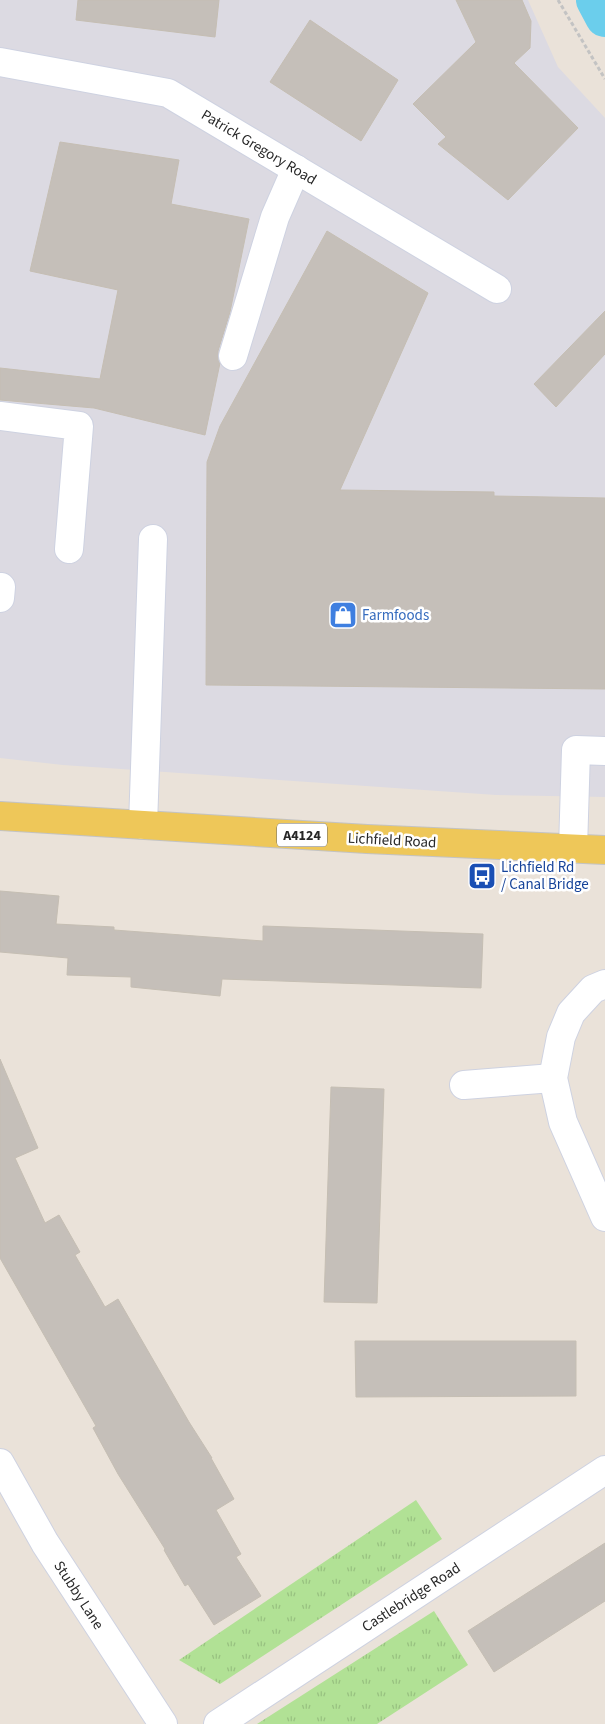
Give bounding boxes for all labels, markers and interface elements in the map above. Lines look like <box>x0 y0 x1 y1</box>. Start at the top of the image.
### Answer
street label: Patrick Gregory Road <box>197 105 320 190</box>
shop icon: Farmfoods <box>328 600 358 630</box>
place label: Farmfoods <box>362 605 429 626</box>
road number: A4124 <box>277 824 327 846</box>
street label: Lichfield Road <box>347 828 437 853</box>
place label: Lichfield Rd / Canal Bridge <box>501 857 589 895</box>
bus stop icon: Lichfield Rd / Canal Bridge <box>467 861 497 891</box>
street label: Stubby Lane <box>49 1557 109 1634</box>
street label: Castlebridge Road <box>358 1558 465 1637</box>

